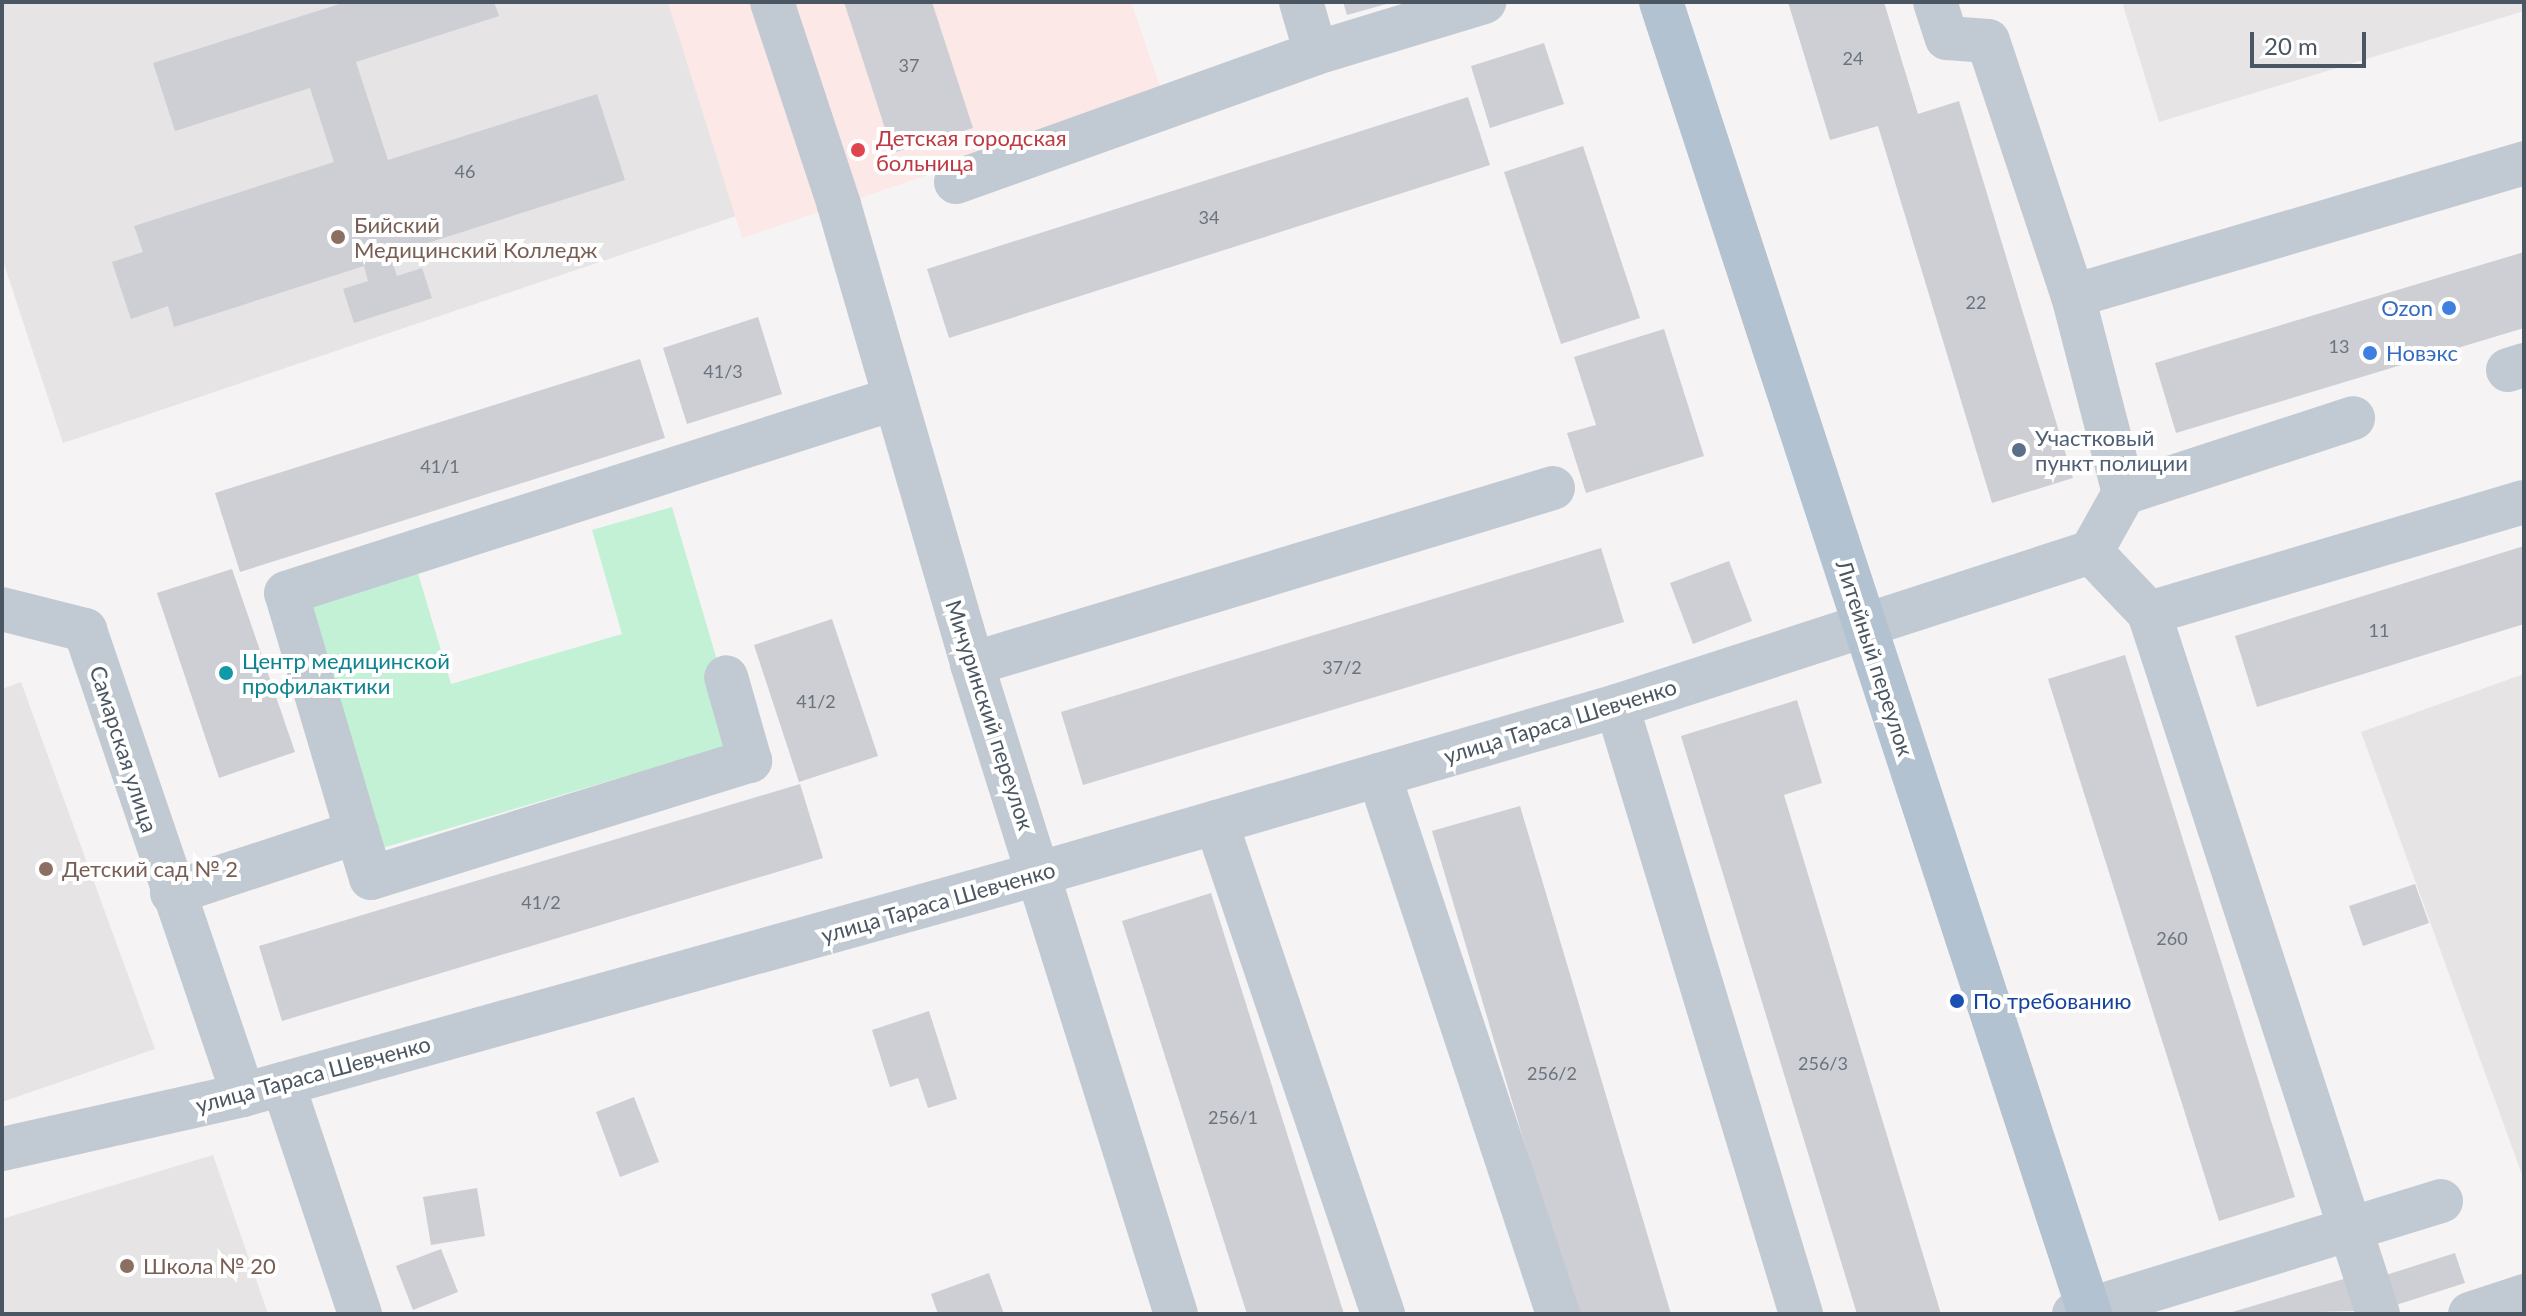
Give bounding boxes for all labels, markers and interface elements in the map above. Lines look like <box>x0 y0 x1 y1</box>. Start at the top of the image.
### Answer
scale bar <box>2254 16 2370 66</box>
text: 20 m <box>2264 31 2318 60</box>
house number: 24 <box>1843 47 1863 69</box>
house number: 37 <box>899 54 919 76</box>
place label: Детская городская больница <box>876 124 1067 176</box>
marker: Детская городская больница <box>847 139 869 161</box>
house number: 46 <box>455 160 475 182</box>
house number: 34 <box>1199 206 1219 228</box>
place label: Бийский Медицинский Колледж <box>354 211 597 262</box>
marker: Бийский Медицинский Колледж <box>329 228 347 246</box>
house number: 22 <box>1966 291 1986 313</box>
place label: Ozon <box>2381 295 2433 321</box>
marker: Ozon <box>2440 299 2458 317</box>
house number: 13 <box>2329 335 2349 357</box>
place label: Новэкс <box>2386 340 2458 366</box>
marker: Новэкс <box>2361 344 2379 362</box>
house number: 41/3 <box>703 360 743 382</box>
place label: Участковый пункт полиции <box>2035 424 2188 476</box>
marker: Участковый пункт полиции <box>2010 441 2028 459</box>
house number: 41/1 <box>420 455 460 477</box>
street label: Литейный переулок <box>1831 557 1919 759</box>
street label: Мичуринский переулок <box>940 597 1040 833</box>
house number: 11 <box>2369 619 2389 641</box>
place label: Центр медицинской профилактики <box>242 647 450 698</box>
house number: 37/2 <box>1322 656 1362 678</box>
street label: Самарская улица <box>85 662 163 836</box>
marker: Центр медицинской профилактики <box>217 664 235 682</box>
street label: улица Тараса Шевченко <box>1440 673 1680 769</box>
house number: 41/2 <box>796 690 836 712</box>
place label: Детский сад № 2 <box>62 856 238 882</box>
street label: улица Тараса Шевченко <box>818 856 1058 948</box>
marker: Детский сад № 2 <box>37 860 55 878</box>
house number: 41/2 <box>521 891 561 913</box>
house number: 260 <box>2156 927 2188 949</box>
place label: По требованию <box>1973 988 2131 1014</box>
marker: По требованию <box>1948 992 1966 1010</box>
street label: улица Тараса Шевченко <box>193 1030 433 1118</box>
house number: 256/3 <box>1798 1052 1848 1074</box>
house number: 256/2 <box>1527 1062 1577 1084</box>
house number: 256/1 <box>1208 1106 1258 1128</box>
place label: Школа № 20 <box>143 1253 276 1279</box>
marker: Школа № 20 <box>118 1257 136 1275</box>

